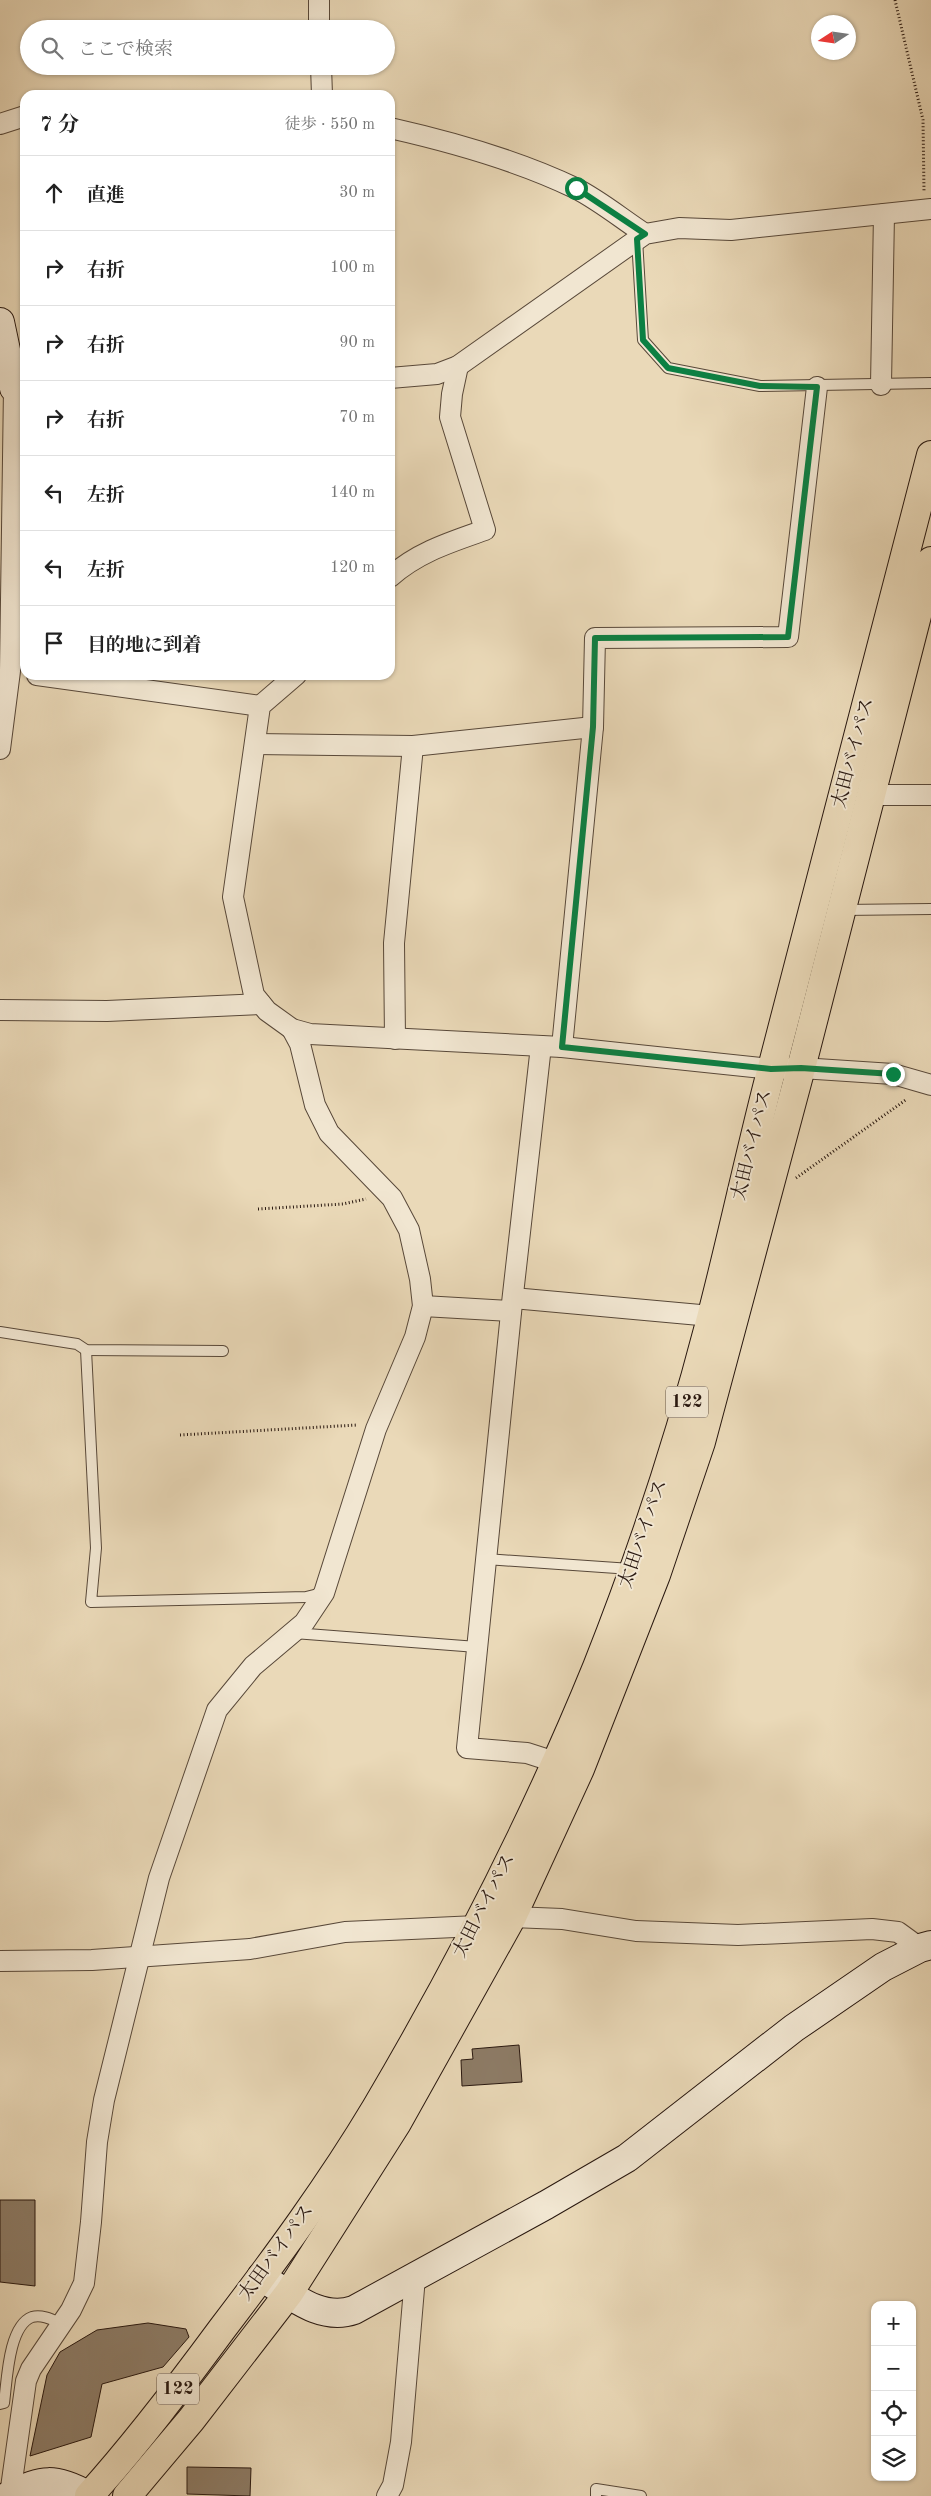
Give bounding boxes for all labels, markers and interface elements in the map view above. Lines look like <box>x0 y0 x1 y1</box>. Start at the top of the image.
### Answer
north arrow <box>811 15 856 60</box>
search box <box>20 20 395 75</box>
icon: search <box>38 34 66 62</box>
text: ここで検索 <box>78 41 173 60</box>
text: 7 分 <box>40 115 79 136</box>
text: 徒歩 · 550 m <box>285 117 375 133</box>
route start <box>565 177 588 200</box>
icon: ahead <box>40 179 68 207</box>
text: 30 m <box>339 185 375 201</box>
text: 直進 <box>87 187 125 206</box>
icon: right <box>40 254 68 282</box>
text: 100 m <box>330 260 375 276</box>
text: 右折 <box>87 262 125 281</box>
icon: right <box>40 329 68 357</box>
text: 90 m <box>339 335 375 351</box>
text: 右折 <box>87 337 125 356</box>
icon: right <box>40 404 68 432</box>
text: 70 m <box>339 410 375 426</box>
text: 右折 <box>87 412 125 431</box>
icon: left <box>40 479 68 507</box>
text: 140 m <box>330 485 375 501</box>
text: 左折 <box>87 487 125 506</box>
icon: left <box>40 554 68 582</box>
text: 120 m <box>330 560 375 576</box>
text: 左折 <box>87 562 125 581</box>
icon: arrive <box>40 629 68 657</box>
text: 目的地に到着 <box>87 637 201 656</box>
street label: 太田バイパス <box>828 695 878 810</box>
route end <box>882 1063 905 1086</box>
street label: 太田バイパス <box>728 1087 776 1202</box>
road number: 122 <box>666 1386 708 1418</box>
street label: 太田バイパス <box>615 1477 671 1591</box>
street label: 太田バイパス <box>449 1850 519 1961</box>
street label: 太田バイパス <box>234 2200 318 2305</box>
map controls <box>871 2301 916 2481</box>
button: + <box>871 2301 916 2346</box>
button: − <box>871 2346 916 2391</box>
road number: 122 <box>157 2374 199 2404</box>
button: locate <box>871 2391 916 2436</box>
button: layers <box>871 2436 916 2481</box>

